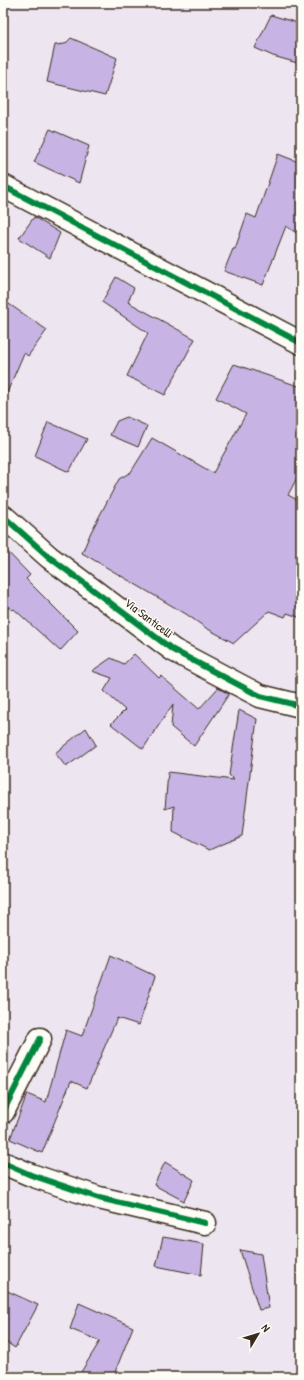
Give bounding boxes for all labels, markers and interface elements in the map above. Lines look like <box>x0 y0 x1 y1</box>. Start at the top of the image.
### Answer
street label: Via Santicelli <box>121 594 177 642</box>
north arrow <box>238 1314 278 1354</box>
text: N <box>259 1321 273 1335</box>

